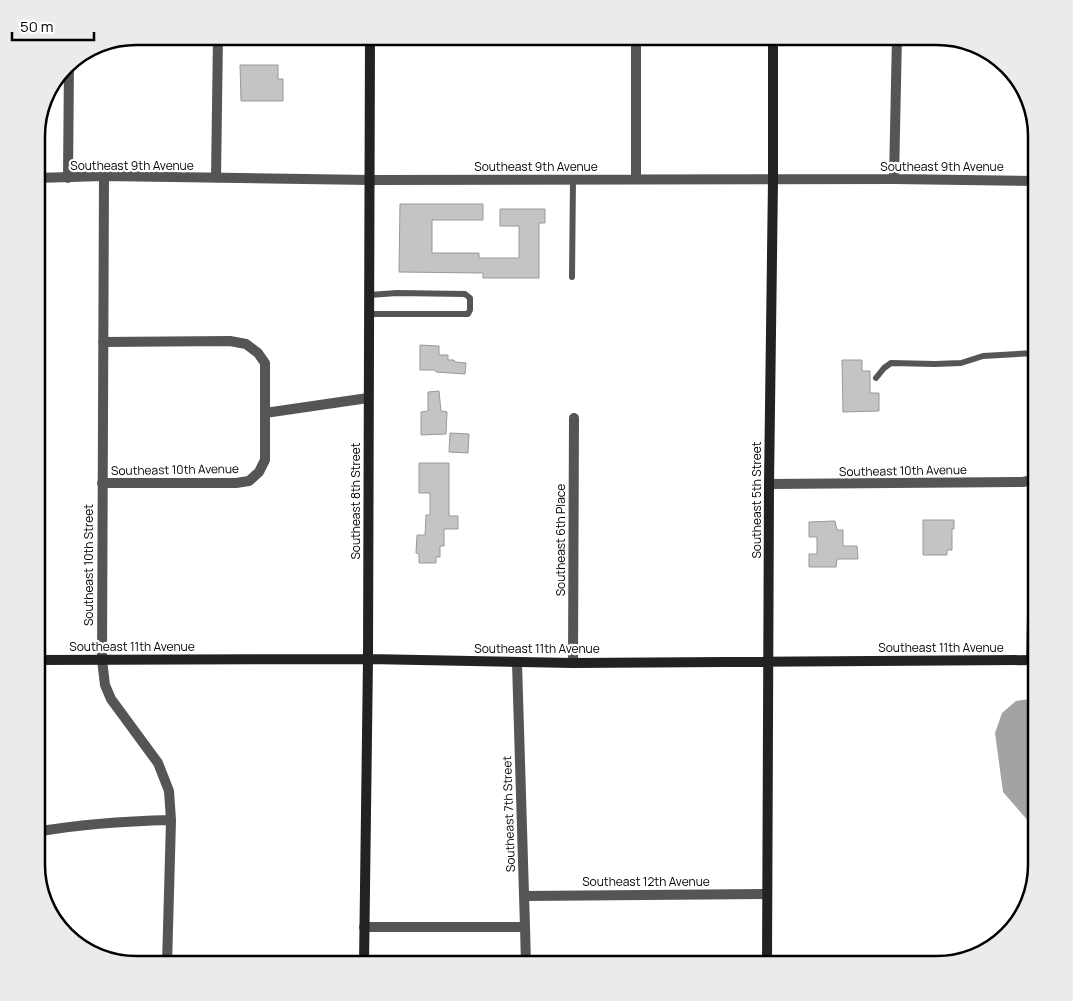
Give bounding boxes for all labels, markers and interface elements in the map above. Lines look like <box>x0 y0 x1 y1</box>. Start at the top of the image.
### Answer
scale bar <box>12 10 95 42</box>
text: 50 m <box>20 16 54 37</box>
street label: Southeast 9th Avenue <box>70 157 194 174</box>
street label: Southeast 9th Avenue <box>474 158 598 175</box>
street label: Southeast 9th Avenue <box>880 158 1004 175</box>
street label: Southeast 5th Street <box>748 441 765 559</box>
street label: Southeast 8th Street <box>347 442 364 560</box>
street label: Southeast 10th Avenue <box>111 460 239 479</box>
street label: Southeast 10th Avenue <box>839 461 967 480</box>
street label: Southeast 6th Place <box>552 484 569 596</box>
street label: Southeast 10th Street <box>80 504 97 626</box>
street label: Southeast 11th Avenue <box>69 638 195 655</box>
street label: Southeast 11th Avenue <box>878 639 1004 656</box>
street label: Southeast 11th Avenue <box>474 640 600 657</box>
street label: Southeast 7th Street <box>498 755 519 872</box>
street label: Southeast 12th Avenue <box>582 873 710 890</box>

